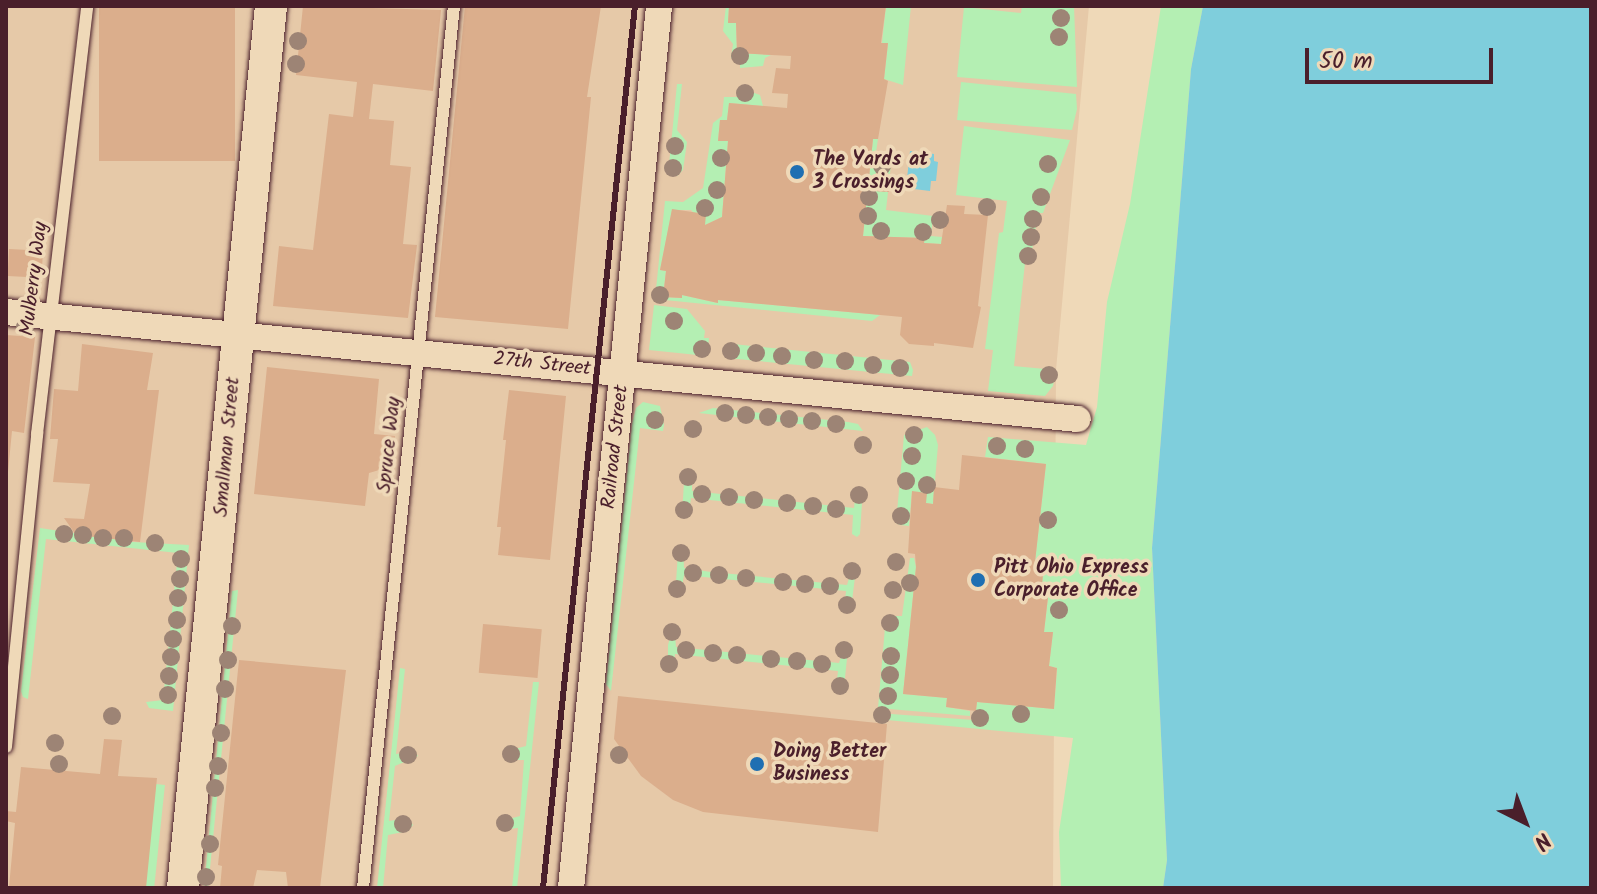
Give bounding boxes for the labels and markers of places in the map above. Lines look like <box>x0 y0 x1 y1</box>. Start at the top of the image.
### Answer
place label: The Yards at 3 Crossings <box>813 148 928 195</box>
marker: The Yards at 3 Crossings <box>788 163 806 181</box>
place label: Pitt Ohio Express Corporate Office <box>994 556 1149 603</box>
marker: Pitt Ohio Express Corporate Office <box>969 571 987 589</box>
place label: Doing Better Business <box>773 740 886 787</box>
marker: Doing Better Business <box>748 755 766 773</box>

